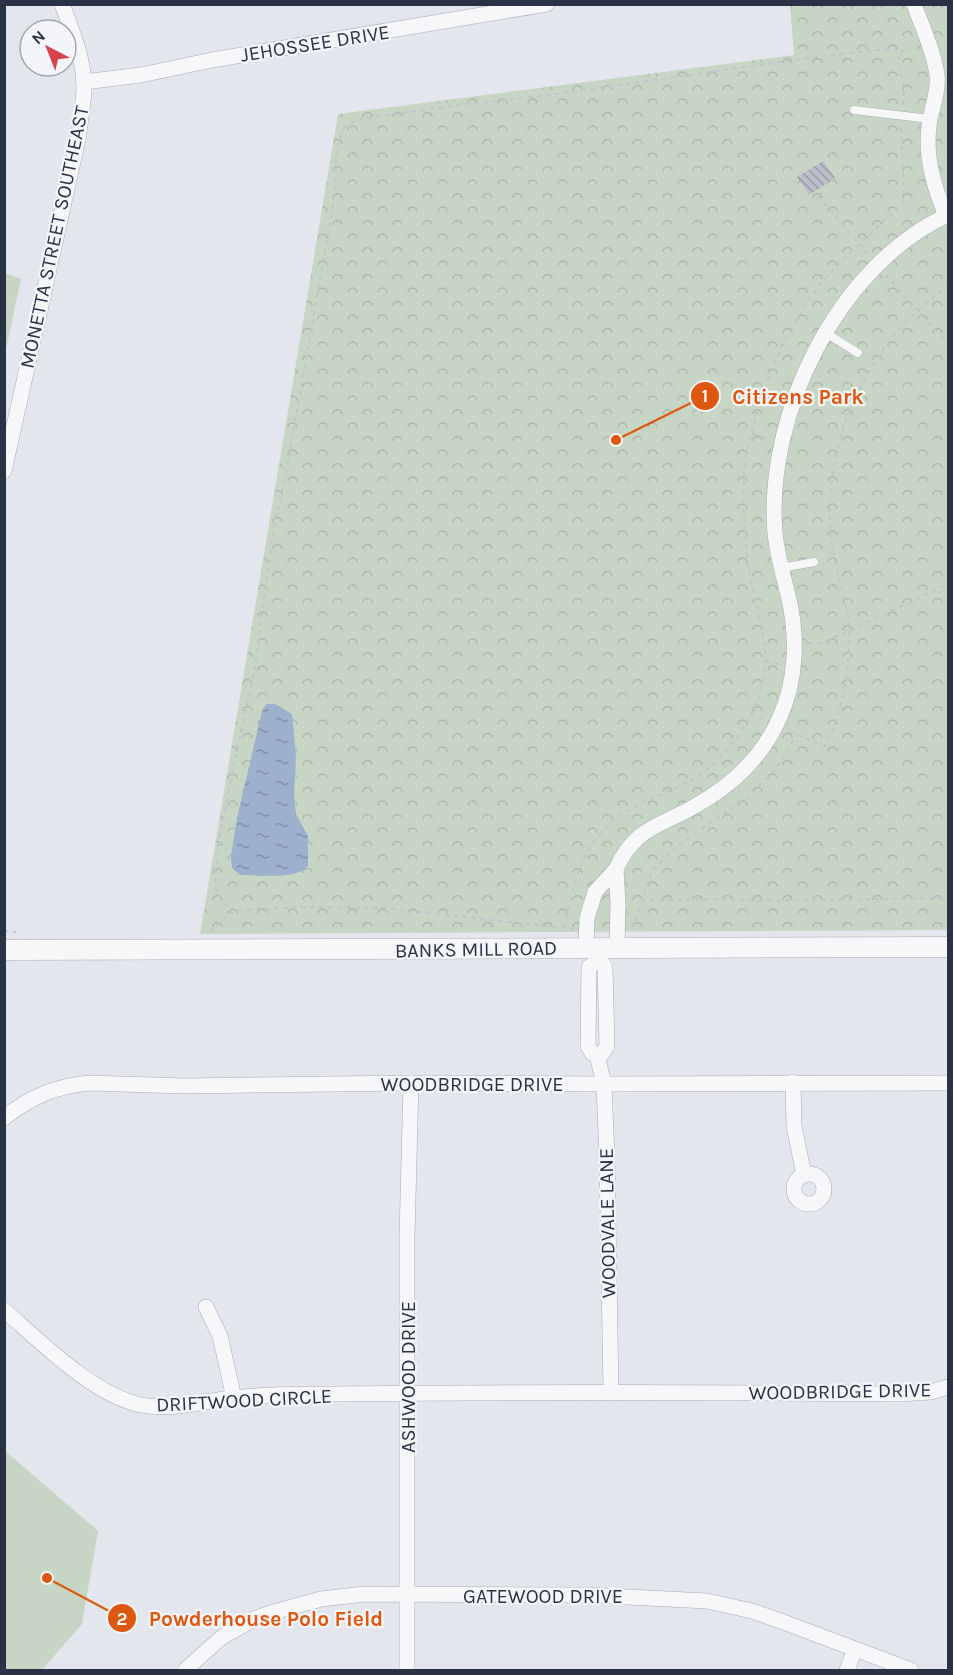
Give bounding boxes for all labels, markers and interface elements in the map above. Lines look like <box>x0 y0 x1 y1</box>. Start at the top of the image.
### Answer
north arrow <box>18 18 78 78</box>
street label: JEHOSSEE DRIVE <box>239 20 391 67</box>
text: N <box>28 26 49 48</box>
street label: MONETTA STREET SOUTHEAST <box>15 104 94 371</box>
callout: Citizens Park <box>690 377 876 416</box>
text: 1 <box>702 385 708 407</box>
text: Citizens Park <box>732 385 864 409</box>
street label: BANKS MILL ROAD <box>395 937 557 962</box>
street label: WOODBRIDGE DRIVE <box>381 1073 563 1096</box>
street label: WOODVALE LANE <box>595 1148 620 1298</box>
street label: ASHWOOD DRIVE <box>397 1301 420 1453</box>
street label: WOODBRIDGE DRIVE <box>748 1378 932 1405</box>
street label: DRIFTWOOD CIRCLE <box>155 1384 333 1417</box>
street label: GATEWOOD DRIVE <box>463 1585 623 1608</box>
callout: Powderhouse Polo Field <box>107 1599 395 1638</box>
text: Powderhouse Polo Field <box>149 1607 383 1631</box>
text: 2 <box>117 1608 127 1630</box>

